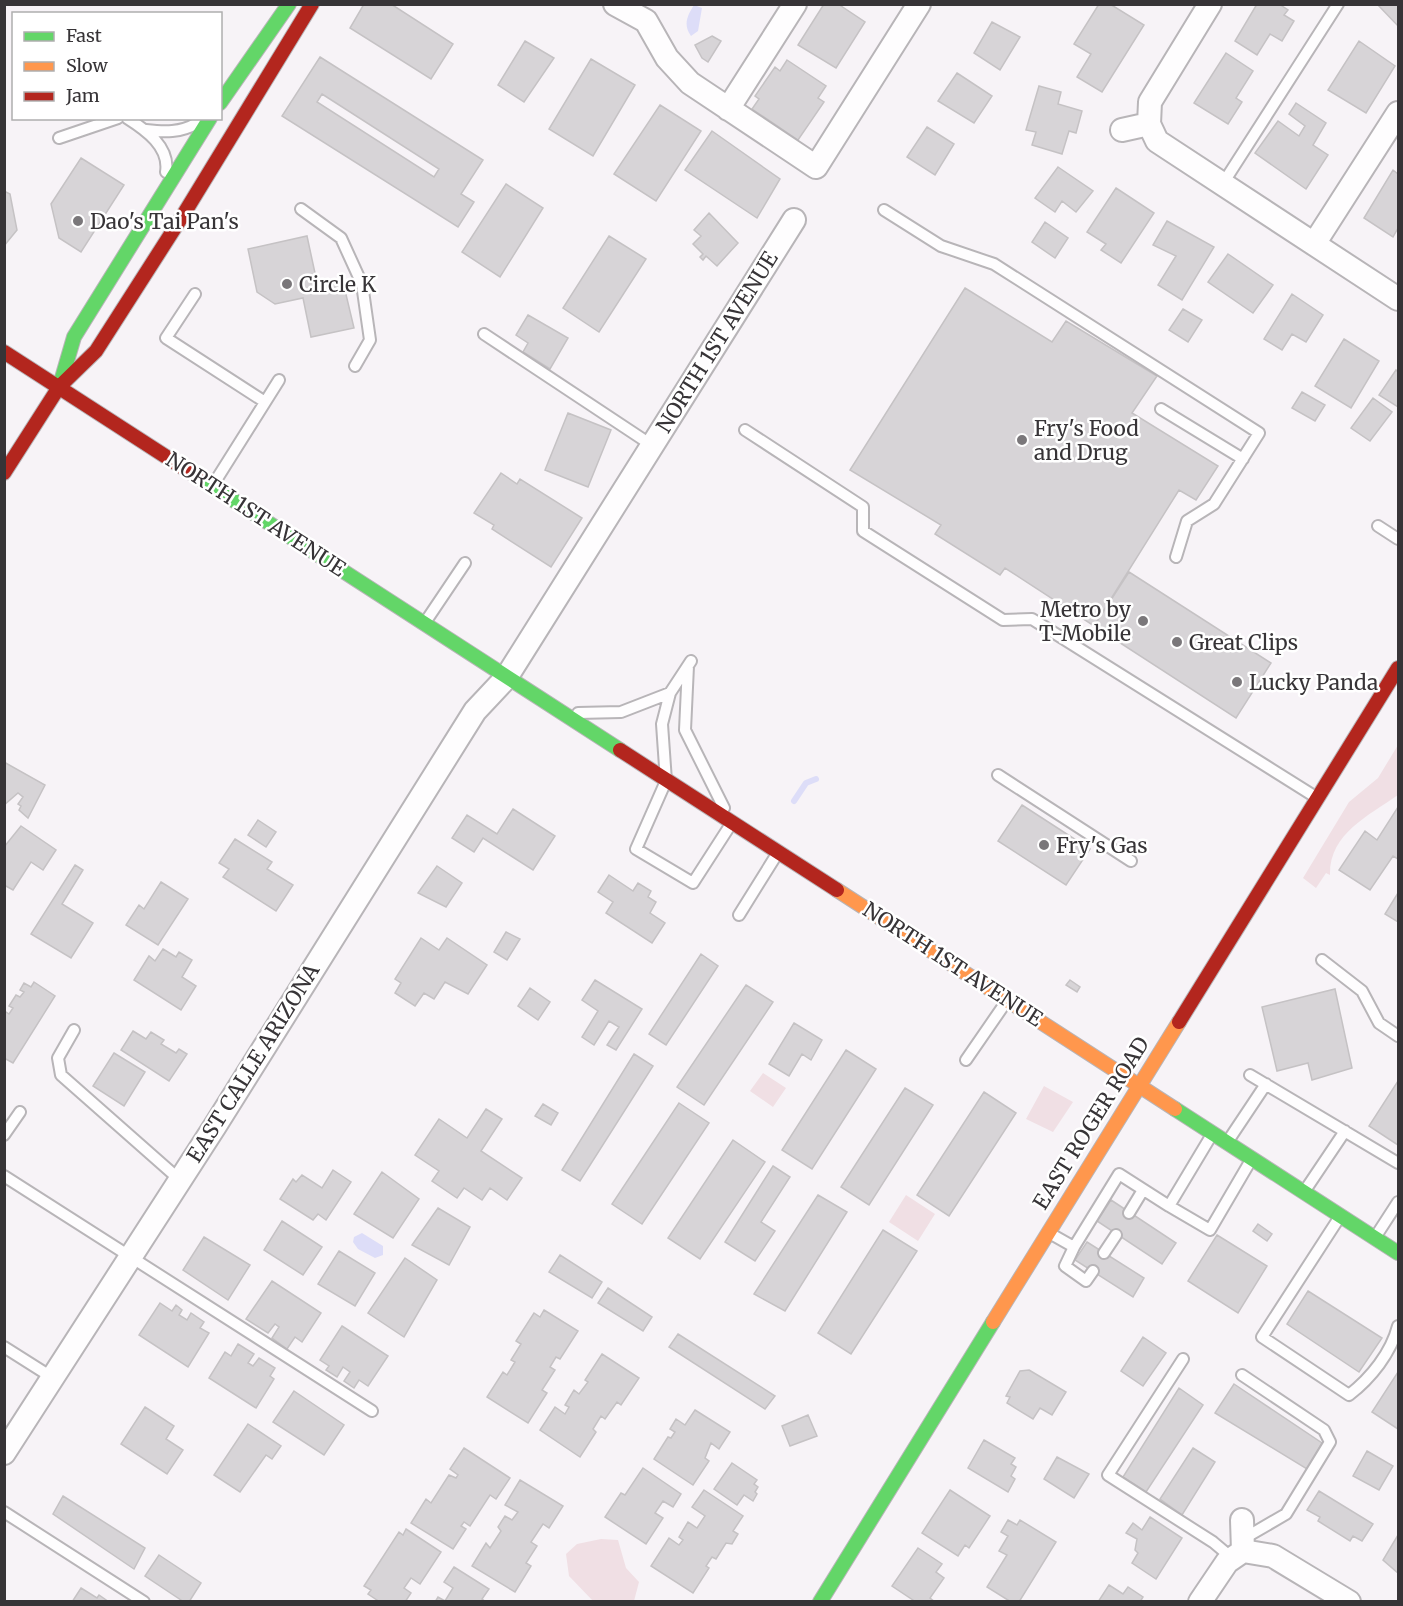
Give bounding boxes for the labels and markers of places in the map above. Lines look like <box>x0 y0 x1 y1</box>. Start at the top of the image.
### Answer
place label: Dao's Tai Pan's <box>90 208 239 235</box>
marker: Dao's Tai Pan's <box>71 214 85 228</box>
place label: Circle K <box>299 271 377 298</box>
marker: Circle K <box>280 277 294 291</box>
place label: Fry's Food and Drug <box>1034 415 1139 466</box>
marker: Fry's Food and Drug <box>1015 433 1029 447</box>
place label: Metro by T-Mobile <box>1039 596 1132 647</box>
marker: Metro by T-Mobile <box>1136 614 1150 628</box>
place label: Great Clips <box>1189 629 1298 656</box>
marker: Great Clips <box>1170 635 1184 649</box>
place label: Lucky Panda <box>1249 669 1378 696</box>
marker: Lucky Panda <box>1230 675 1244 689</box>
place label: Fry's Gas <box>1056 832 1148 859</box>
marker: Fry's Gas <box>1037 838 1051 852</box>

